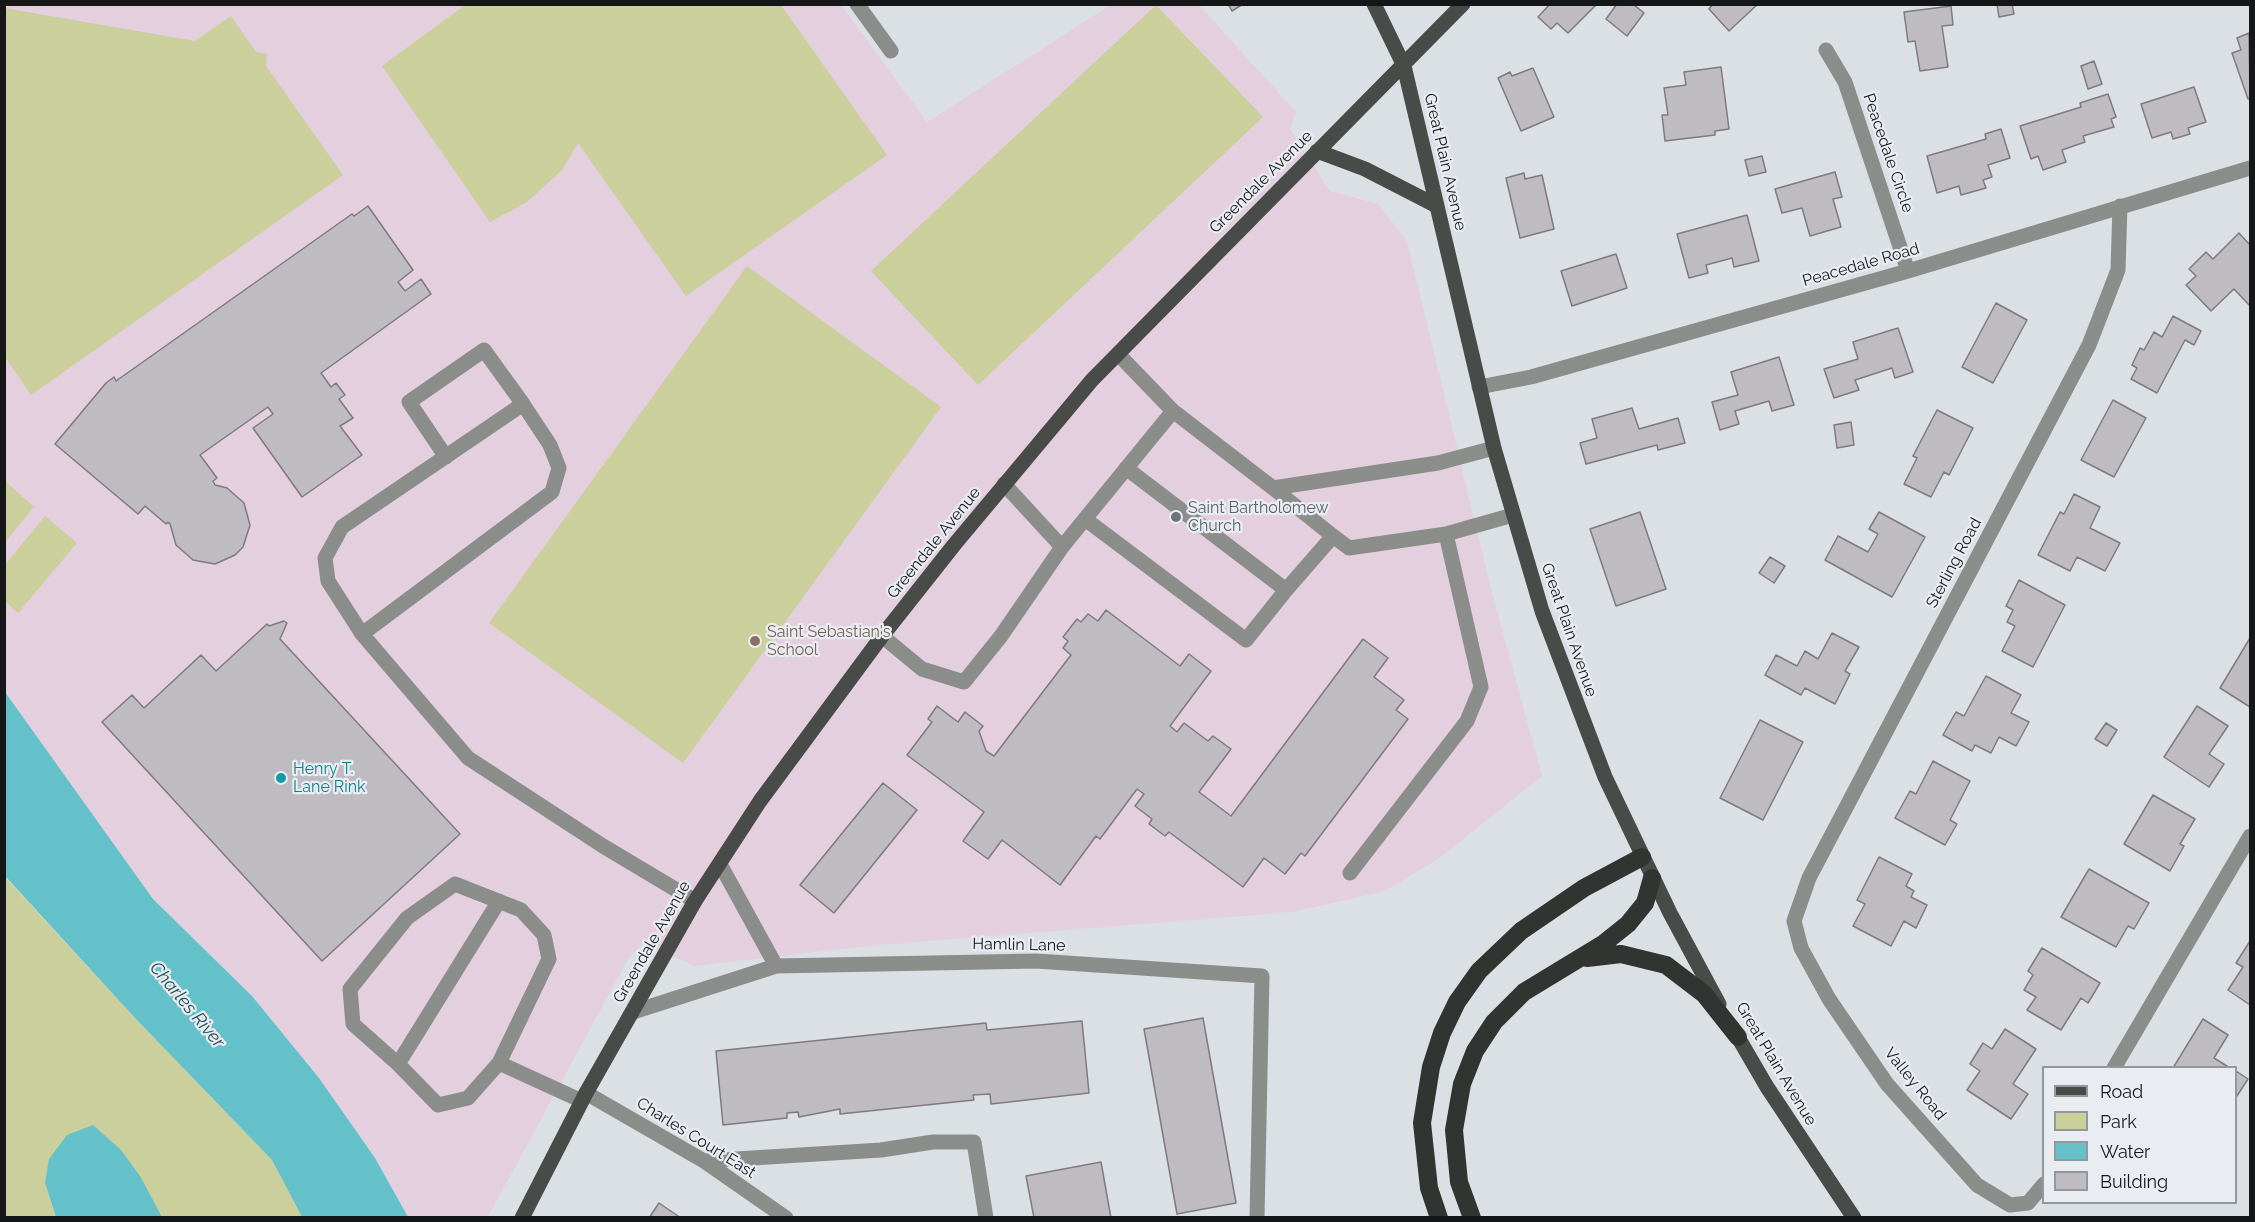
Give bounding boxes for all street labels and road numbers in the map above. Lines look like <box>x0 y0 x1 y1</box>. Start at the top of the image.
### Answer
street label: Great Plain Avenue <box>1420 91 1470 233</box>
street label: Peacedale Circle <box>1859 91 1917 215</box>
street label: Greendale Avenue <box>1206 127 1316 237</box>
street label: Peacedale Road <box>1800 239 1922 291</box>
street label: Greendale Avenue <box>883 484 985 602</box>
street label: Sterling Road <box>1922 515 1986 611</box>
street label: Great Plain Avenue <box>1537 561 1601 699</box>
street label: Greendale Avenue <box>609 878 695 1006</box>
street label: Hamlin Lane <box>972 935 1066 955</box>
street label: Great Plain Avenue <box>1732 999 1820 1129</box>
street label: Valley Road <box>1880 1044 1950 1124</box>
street label: Charles Court East <box>633 1094 759 1182</box>

